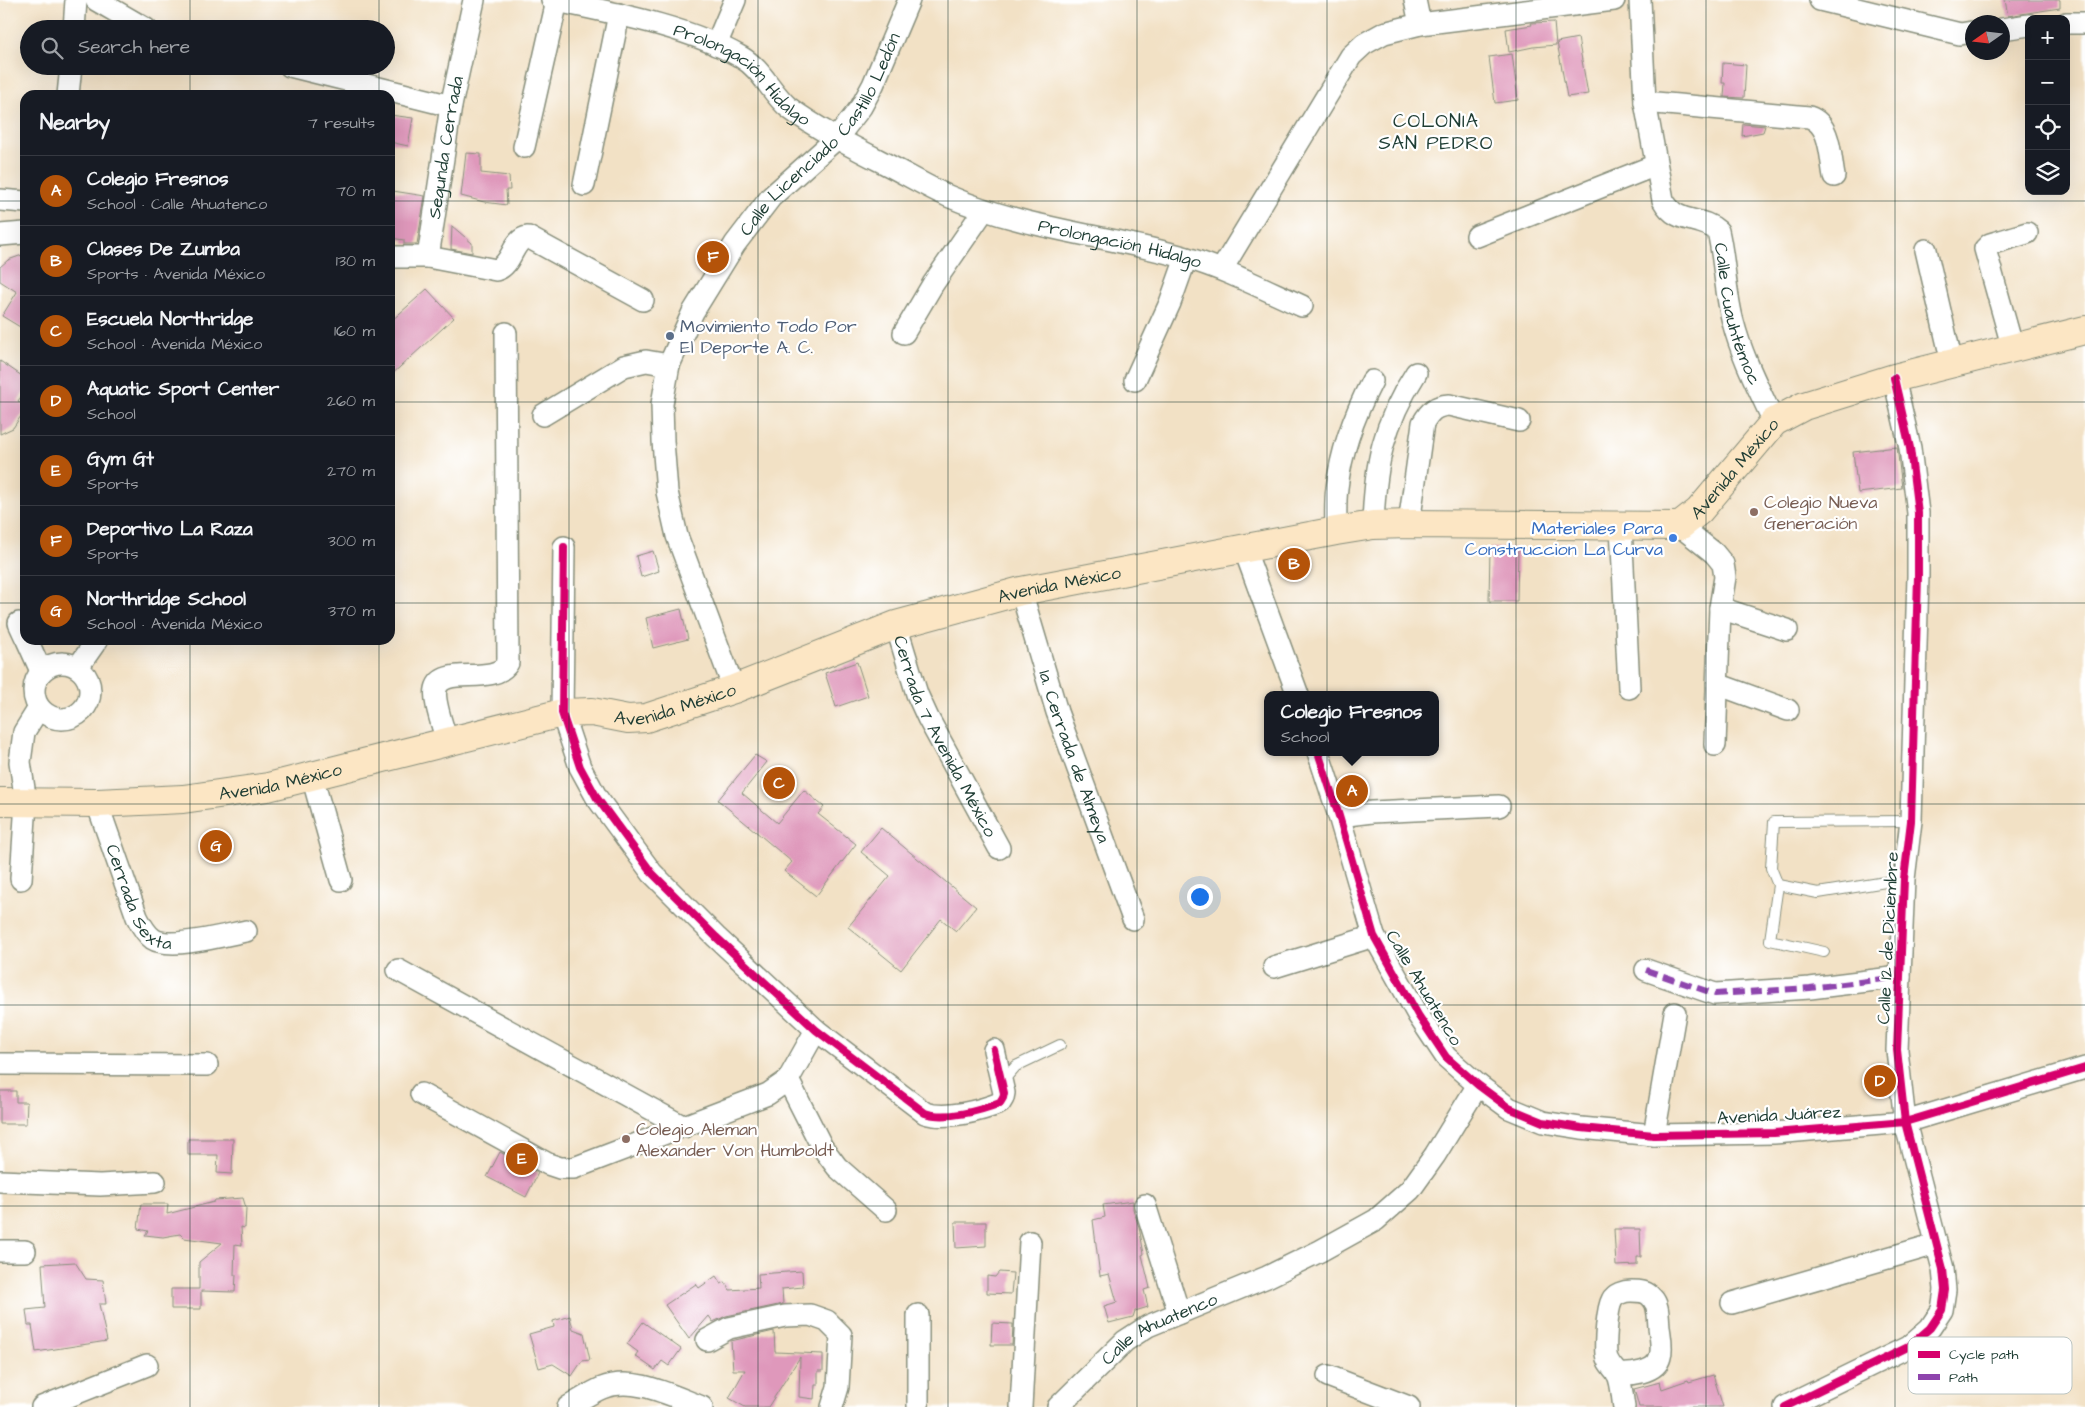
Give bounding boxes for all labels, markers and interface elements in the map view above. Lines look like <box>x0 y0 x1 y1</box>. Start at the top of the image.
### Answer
north arrow <box>1965 15 2010 60</box>
map controls <box>2025 15 2070 195</box>
button: + <box>2025 15 2070 60</box>
street label: Prolongación Hidalgo <box>670 17 815 132</box>
search box <box>20 20 395 75</box>
street label: Calle Licenciado Castillo Ledón <box>733 29 906 241</box>
icon: search <box>38 34 66 62</box>
text: Search here <box>78 34 190 61</box>
button: − <box>2025 60 2070 105</box>
street label: Segunda Cerrada <box>421 74 470 220</box>
button: locate <box>2025 105 2070 150</box>
text: Nearby <box>40 108 110 137</box>
district label: COLONIA SAN PEDRO <box>1379 108 1493 157</box>
text: 7 results <box>308 112 375 134</box>
button: layers <box>2025 150 2070 195</box>
text: Colegio Fresnos <box>87 166 229 193</box>
text: A <box>51 180 61 202</box>
text: 70 m <box>336 180 375 202</box>
text: School · Calle Ahuatenco <box>87 193 267 215</box>
street label: Prolongación Hidalgo <box>1036 212 1205 274</box>
text: Clases De Zumba <box>87 236 240 263</box>
pin: F <box>697 238 729 276</box>
street label: Calle Cuauhtémoc <box>1708 241 1768 389</box>
text: B <box>50 250 62 272</box>
text: 130 m <box>336 250 375 272</box>
text: Sports · Avenida México <box>87 263 265 285</box>
text: Escuela Northridge <box>87 306 253 333</box>
place label: Movimiento Todo Por El Deporte A. C. <box>680 314 857 360</box>
text: C <box>50 320 62 342</box>
text: 160 m <box>334 320 375 342</box>
marker: Movimiento Todo Por El Deporte A. C. <box>664 330 676 342</box>
text: School · Avenida México <box>87 333 262 355</box>
text: Aquatic Sport Center <box>87 376 279 403</box>
text: D <box>51 390 61 412</box>
text: 260 m <box>327 390 375 412</box>
text: School <box>87 403 136 425</box>
street label: Avenida México <box>1686 413 1785 525</box>
text: Gym Gt <box>87 446 154 473</box>
text: E <box>51 460 61 482</box>
text: 270 m <box>327 460 375 482</box>
text: Sports <box>87 473 139 495</box>
place label: Colegio Nueva Generación <box>1764 490 1877 536</box>
marker: Colegio Nueva Generación <box>1748 506 1760 518</box>
text: Deportivo La Raza <box>87 516 253 543</box>
place label: Materiales Para Construccion La Curva <box>1465 516 1663 562</box>
text: F <box>50 530 62 552</box>
text: 300 m <box>328 530 375 552</box>
marker: Materiales Para Construccion La Curva <box>1667 532 1679 544</box>
text: Sports <box>87 543 139 565</box>
pin: B <box>1278 545 1310 583</box>
street label: Avenida México <box>995 560 1123 609</box>
text: Northridge School <box>87 586 246 613</box>
text: G <box>50 600 62 622</box>
text: 370 m <box>328 600 375 622</box>
text: School · Avenida México <box>87 613 262 635</box>
street label: Cerrada 7 Avenida México <box>887 632 1003 841</box>
street label: 1a. Cerrada de Almeya <box>1033 667 1117 846</box>
street label: Avenida México <box>612 677 739 732</box>
popup <box>1264 691 1439 756</box>
text: Colegio Fresnos <box>1281 699 1422 726</box>
text: School <box>1281 726 1330 748</box>
street label: Avenida México <box>217 756 344 806</box>
pin: C <box>763 764 795 802</box>
pin: A <box>1336 772 1368 810</box>
pin: G <box>200 827 232 865</box>
street label: Cerrada Sexta <box>100 841 173 956</box>
street label: Calle 12 de Diciembre <box>1871 851 1905 1025</box>
your location <box>1187 884 1213 910</box>
street label: Calle Ahuatenco <box>1380 926 1468 1050</box>
pin: D <box>1864 1062 1896 1100</box>
street label: Avenida Juárez <box>1716 1099 1842 1131</box>
place label: Colegio Aleman Alexander Von Humboldt <box>636 1117 835 1163</box>
marker: Colegio Aleman Alexander Von Humboldt <box>620 1133 632 1145</box>
pin: E <box>506 1140 538 1178</box>
street label: Calle Ahuatenco <box>1095 1286 1221 1371</box>
legend <box>1908 1337 2072 1394</box>
text: Cycle path <box>1949 1345 2018 1365</box>
text: Path <box>1949 1368 1978 1388</box>

